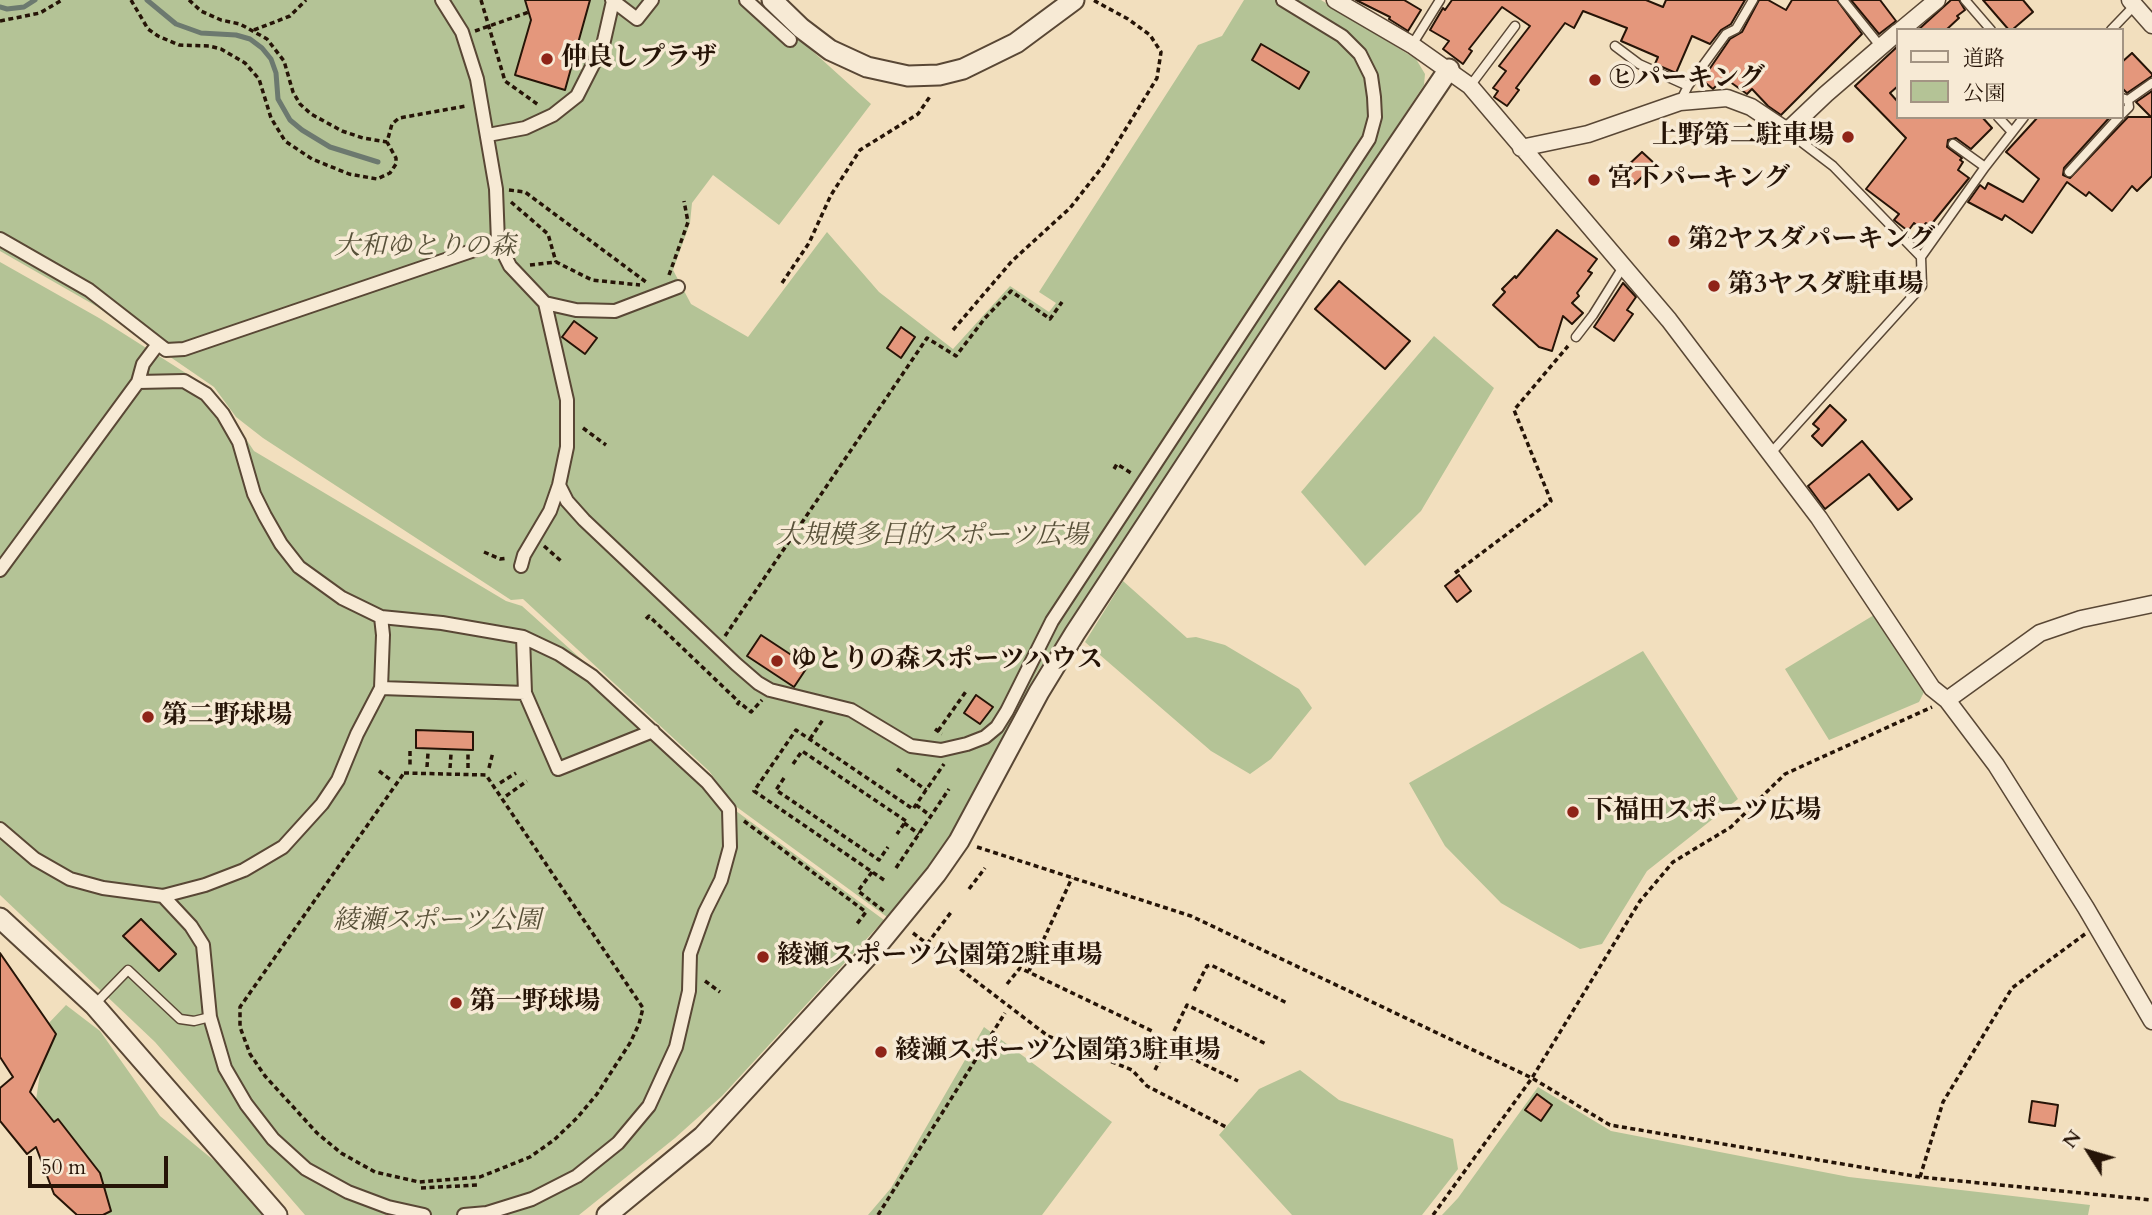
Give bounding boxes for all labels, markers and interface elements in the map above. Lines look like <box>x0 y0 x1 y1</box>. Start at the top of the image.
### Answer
legend <box>1896 28 2124 119</box>
place label: 仲良しプラザ <box>561 43 717 75</box>
text: 道路 <box>1963 44 2005 73</box>
marker: 仲良しプラザ <box>539 51 555 67</box>
place label: ㋪パーキング <box>1609 64 1765 96</box>
marker: ㋪パーキング <box>1587 72 1603 88</box>
text: 公園 <box>1963 79 2005 108</box>
place label: 上野第二駐車場 <box>1652 121 1834 153</box>
marker: 上野第二駐車場 <box>1840 129 1856 145</box>
place label: 宮下パーキング <box>1608 164 1790 196</box>
marker: 宮下パーキング <box>1586 172 1602 188</box>
place label: 第2ヤスダパーキング <box>1688 225 1935 257</box>
park label: 大和ゆとりの森 <box>334 232 516 264</box>
marker: 第2ヤスダパーキング <box>1666 233 1682 249</box>
place label: 第3ヤスダ駐車場 <box>1728 270 1923 302</box>
marker: 第3ヤスダ駐車場 <box>1706 278 1722 294</box>
park label: 大規模多目的スポーツ広場 <box>776 521 1088 553</box>
place label: ゆとりの森スポーツハウス <box>791 645 1103 677</box>
marker: ゆとりの森スポーツハウス <box>769 653 785 669</box>
place label: 第二野球場 <box>162 701 292 733</box>
marker: 第二野球場 <box>140 709 156 725</box>
place label: 下福田スポーツ広場 <box>1587 796 1821 828</box>
marker: 下福田スポーツ広場 <box>1565 804 1581 820</box>
park label: 綾瀬スポーツ公園 <box>333 906 541 938</box>
place label: 綾瀬スポーツ公園第2駐車場 <box>777 941 1102 973</box>
marker: 綾瀬スポーツ公園第2駐車場 <box>755 949 771 965</box>
place label: 第一野球場 <box>470 987 600 1019</box>
marker: 第一野球場 <box>448 995 464 1011</box>
place label: 綾瀬スポーツ公園第3駐車場 <box>895 1036 1220 1068</box>
marker: 綾瀬スポーツ公園第3駐車場 <box>873 1044 889 1060</box>
north arrow <box>2054 1117 2124 1187</box>
text: N <box>2057 1125 2088 1154</box>
scale bar <box>32 1142 172 1186</box>
text: 50 m <box>41 1153 86 1182</box>

